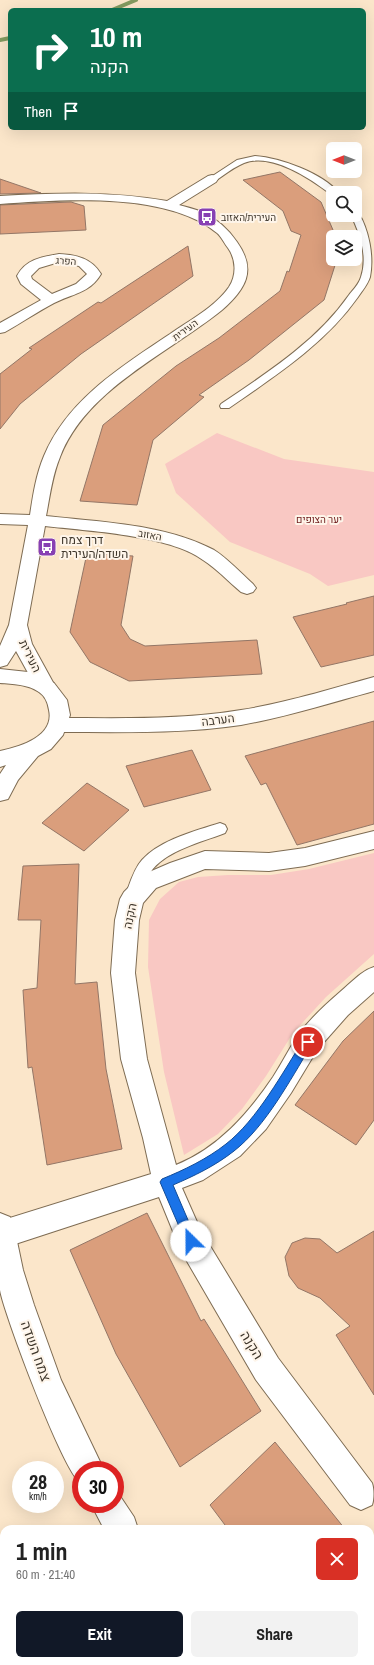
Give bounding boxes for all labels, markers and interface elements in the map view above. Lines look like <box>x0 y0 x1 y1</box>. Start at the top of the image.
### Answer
text: 10 m <box>90 18 142 56</box>
icon: right <box>24 24 76 76</box>
text: הקנה <box>90 54 129 79</box>
icon: arrive <box>60 100 82 122</box>
text: Then <box>24 101 52 122</box>
north arrow <box>326 142 362 178</box>
map controls <box>326 142 362 266</box>
button: search <box>326 186 362 222</box>
bus stop icon: העירית/האזוב <box>196 206 218 228</box>
place label: העירית/האזוב <box>221 211 276 224</box>
button: layers <box>326 230 362 266</box>
street label: הפרג <box>55 254 77 268</box>
street label: העירית <box>170 316 201 344</box>
park label: יער הצופים <box>296 513 342 526</box>
street label: האזוב <box>137 526 163 544</box>
place label: דרך צמח השדה/העירית <box>61 532 128 562</box>
bus stop icon: דרך צמח השדה/העירית <box>36 536 58 558</box>
street label: העירית <box>15 637 45 675</box>
street label: הערבה <box>201 710 235 730</box>
street label: הקנה <box>119 902 141 930</box>
pin <box>291 1025 325 1059</box>
icon: arrive <box>297 1031 319 1053</box>
position arrow <box>170 1220 212 1262</box>
street label: צמח השדה <box>17 1318 55 1384</box>
street label: הקנה <box>236 1327 268 1363</box>
speed limit sign: 30 <box>72 1461 124 1513</box>
text: 28 <box>29 1468 47 1495</box>
text: km/h <box>29 1490 47 1503</box>
text: 1 min <box>16 1535 67 1567</box>
button: close <box>316 1538 358 1580</box>
text: 60 m · 21:40 <box>16 1566 75 1583</box>
button: Exit <box>16 1611 183 1657</box>
button: Share <box>191 1611 358 1657</box>

